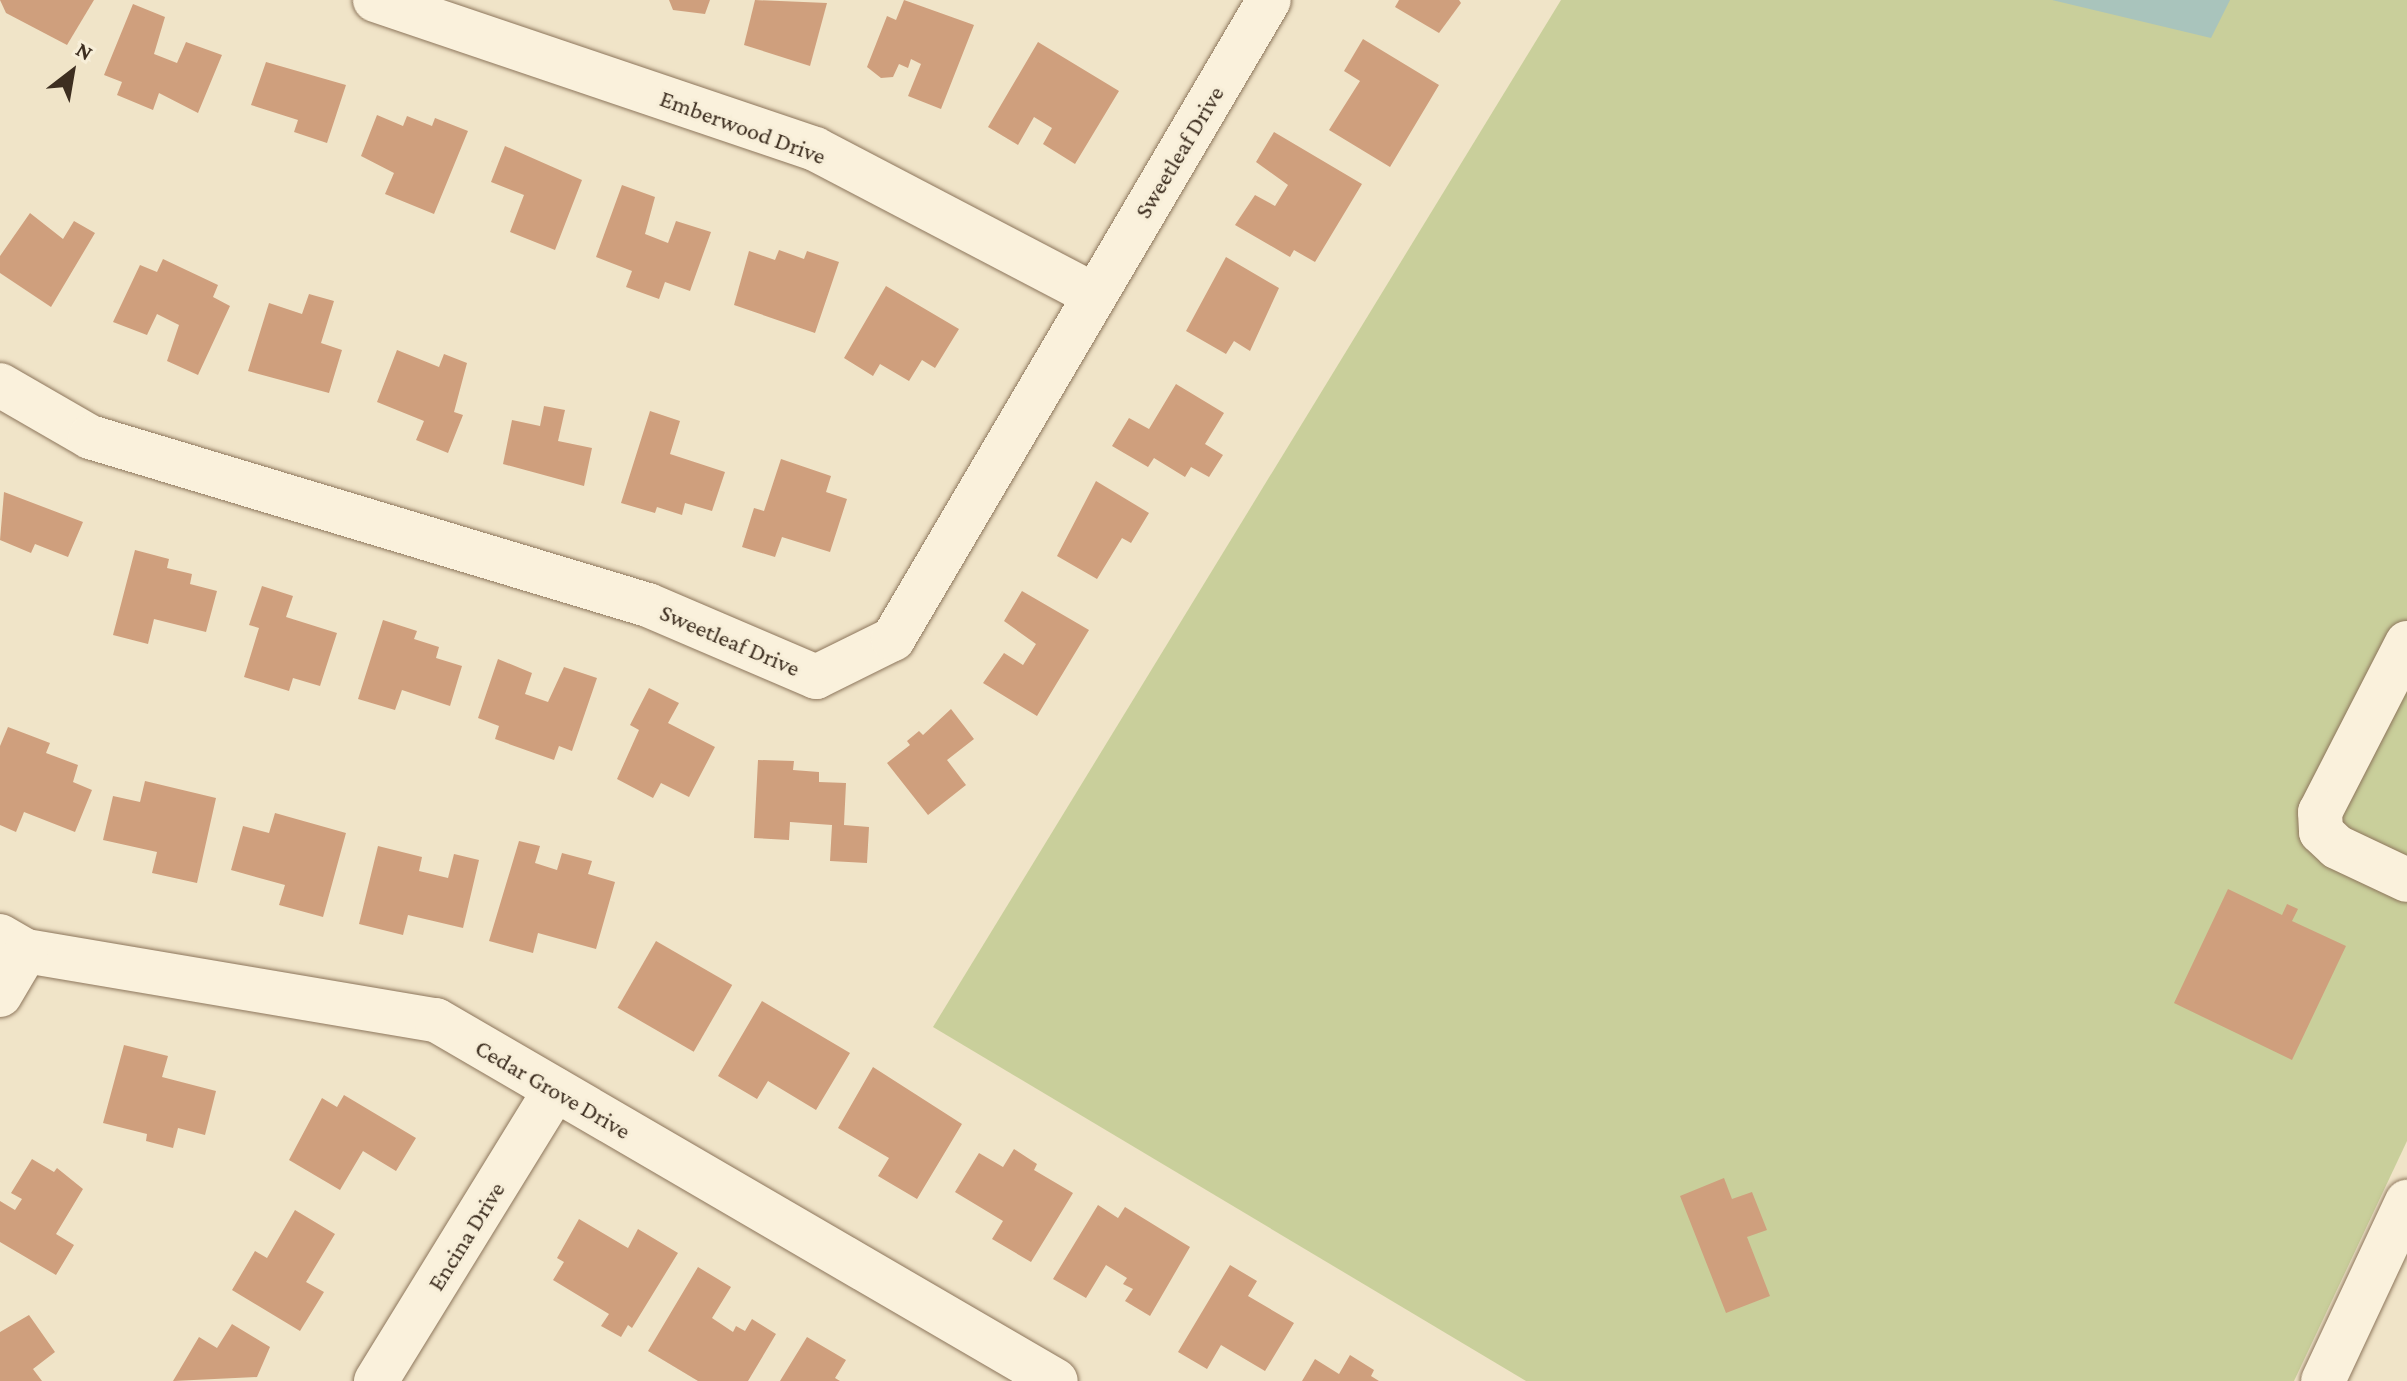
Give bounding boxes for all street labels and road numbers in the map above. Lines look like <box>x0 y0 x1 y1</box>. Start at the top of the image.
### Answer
street label: Sweetleaf Drive <box>1128 81 1230 223</box>
street label: Emberwood Drive <box>656 84 830 170</box>
street label: Sweetleaf Drive <box>656 598 804 682</box>
street label: Cedar Grove Drive <box>470 1033 636 1145</box>
street label: Encina Drive <box>421 1176 511 1296</box>

